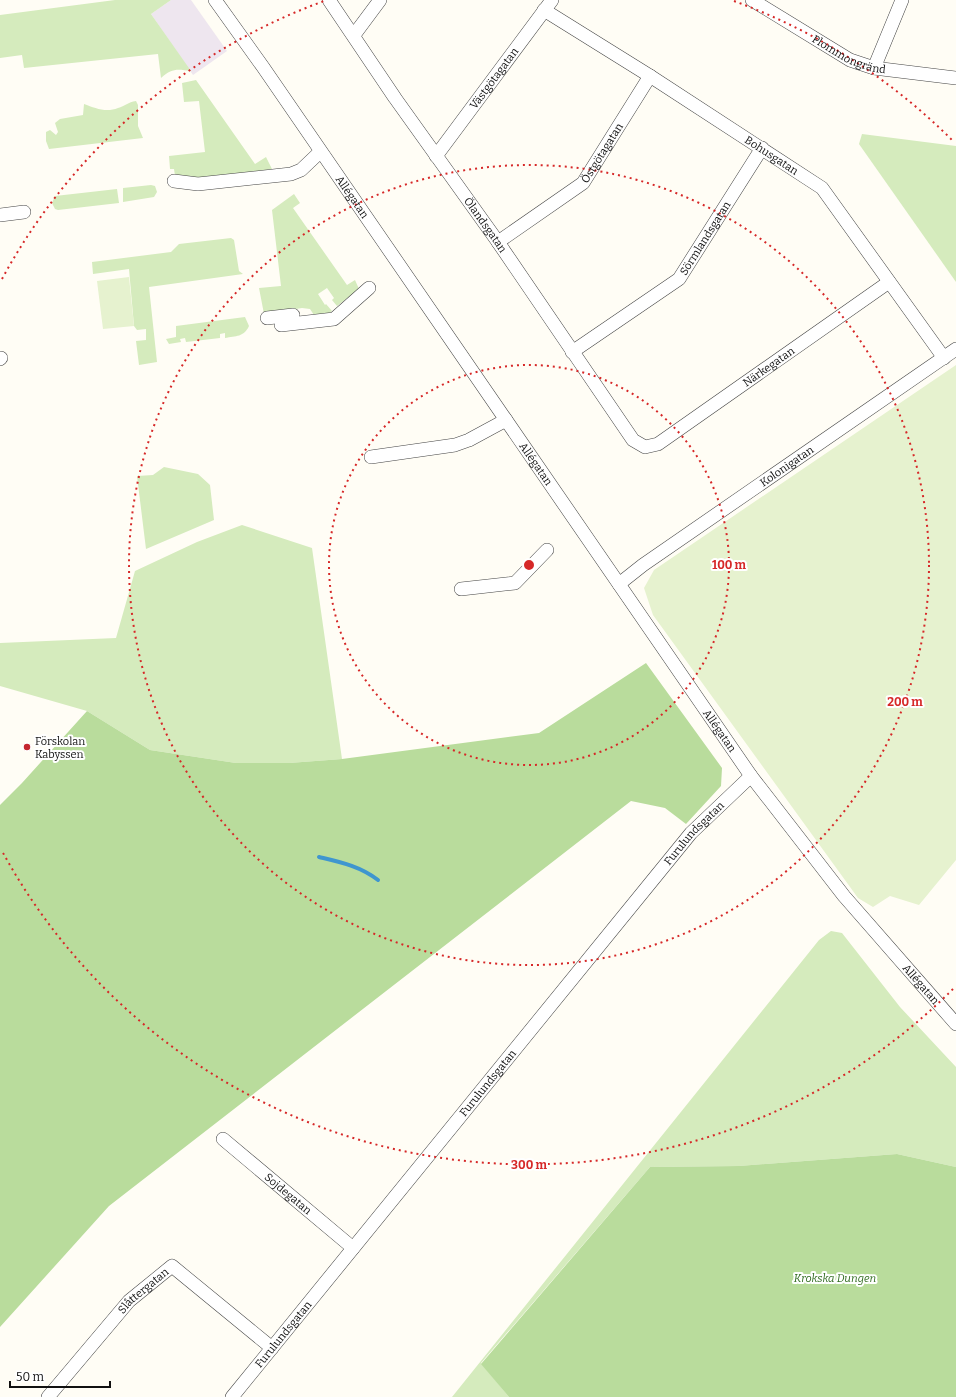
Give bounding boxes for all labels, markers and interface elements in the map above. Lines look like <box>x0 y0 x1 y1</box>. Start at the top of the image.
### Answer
street label: Plommongränd <box>810 32 887 76</box>
street label: Västgötagatan <box>467 45 521 112</box>
street label: Östgötagatan <box>579 121 626 186</box>
street label: Bohusgatan <box>742 133 801 178</box>
street label: Allégatan <box>333 173 371 221</box>
street label: Ölandsgatan <box>461 195 509 255</box>
street label: Sörmlandsgatan <box>677 199 734 278</box>
street label: Närkegatan <box>740 344 797 390</box>
street label: Allégatan <box>516 440 555 488</box>
street label: Kolonigatan <box>757 443 816 489</box>
centre of rings <box>522 558 536 572</box>
text: 100 m <box>712 558 747 572</box>
text: 200 m <box>887 695 923 709</box>
street label: Allégatan <box>700 707 739 755</box>
place label: Förskolan Kabyssen <box>35 735 85 761</box>
marker: Förskolan Kabyssen <box>22 742 32 752</box>
street label: Furulundsgatan <box>662 799 727 868</box>
street label: Allégatan <box>900 962 942 1007</box>
street label: Furulundsgatan <box>457 1047 519 1119</box>
text: 300 m <box>511 1158 547 1172</box>
street label: Sojdegatan <box>262 1171 314 1217</box>
street label: Slåttergatan <box>115 1265 171 1316</box>
park label: Krokska Dungen <box>794 1272 876 1285</box>
street label: Furulundsgatan <box>253 1298 315 1370</box>
scale bar <box>10 1363 110 1389</box>
text: 50 m <box>16 1370 45 1384</box>

